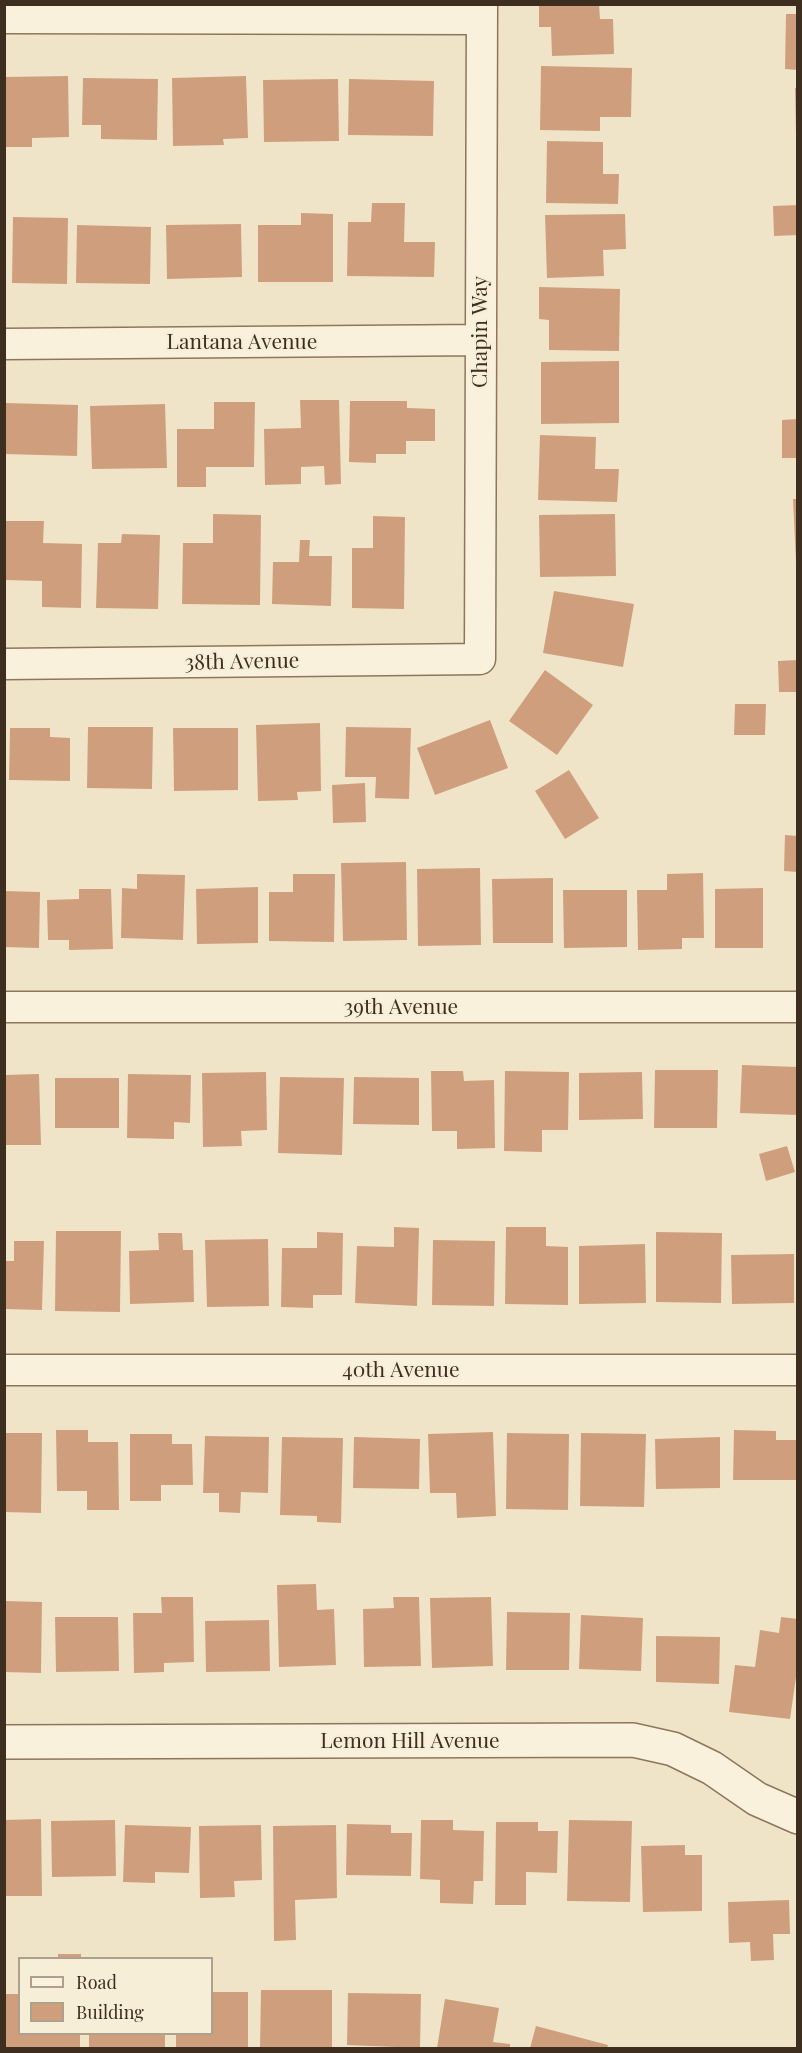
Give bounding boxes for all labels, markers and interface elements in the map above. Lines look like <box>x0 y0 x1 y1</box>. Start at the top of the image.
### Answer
street label: Chapin Way <box>467 276 493 388</box>
street label: Lantana Avenue <box>167 329 317 355</box>
street label: 38th Avenue <box>184 648 300 676</box>
street label: 39th Avenue <box>344 994 458 1020</box>
street label: 40th Avenue <box>342 1357 460 1383</box>
street label: Lemon Hill Avenue <box>320 1728 500 1754</box>
legend <box>18 1957 213 2035</box>
text: Road <box>76 1970 117 1994</box>
text: Building <box>76 2000 144 2024</box>

